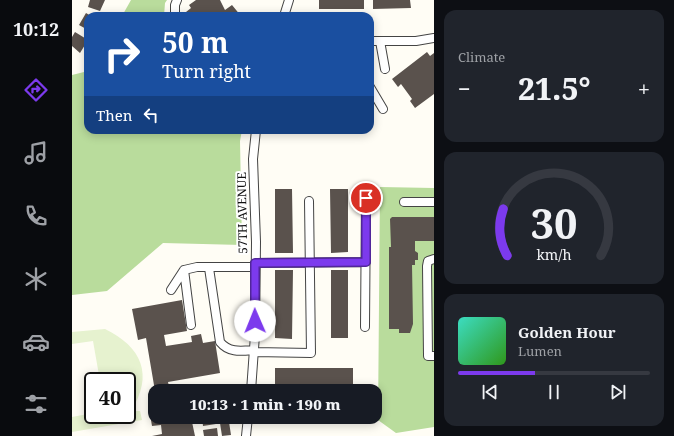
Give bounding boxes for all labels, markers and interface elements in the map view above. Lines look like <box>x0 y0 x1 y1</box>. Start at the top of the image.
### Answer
text: 10:12 <box>13 17 59 41</box>
text: 50 m <box>162 23 229 61</box>
icon: right <box>96 28 148 80</box>
text: Climate <box>458 48 505 66</box>
text: Turn right <box>162 59 251 83</box>
text: 21.5° <box>518 68 590 109</box>
text: − <box>458 73 471 103</box>
text: + <box>638 73 650 103</box>
icon: directions <box>22 76 50 104</box>
icon: left <box>140 104 162 126</box>
text: Then <box>96 105 132 125</box>
icon: music <box>22 139 50 167</box>
street label: 57TH AVENUE <box>233 172 251 254</box>
pin <box>349 181 383 215</box>
icon: arrive <box>355 187 377 209</box>
text: 30 <box>530 195 578 251</box>
icon: phone <box>22 202 50 230</box>
text: km/h <box>536 245 572 264</box>
icon: climate <box>22 265 50 293</box>
position arrow <box>234 300 276 342</box>
text: Golden Hour <box>518 322 616 342</box>
icon: car <box>22 328 50 356</box>
text: Lumen <box>518 342 562 360</box>
speed limit sign: 40 <box>84 372 136 424</box>
icon: previous <box>479 381 501 403</box>
icon: pause <box>543 381 565 403</box>
icon: next <box>607 381 629 403</box>
icon: filters <box>22 390 50 418</box>
text: 10:13 · 1 min · 190 m <box>189 394 341 414</box>

